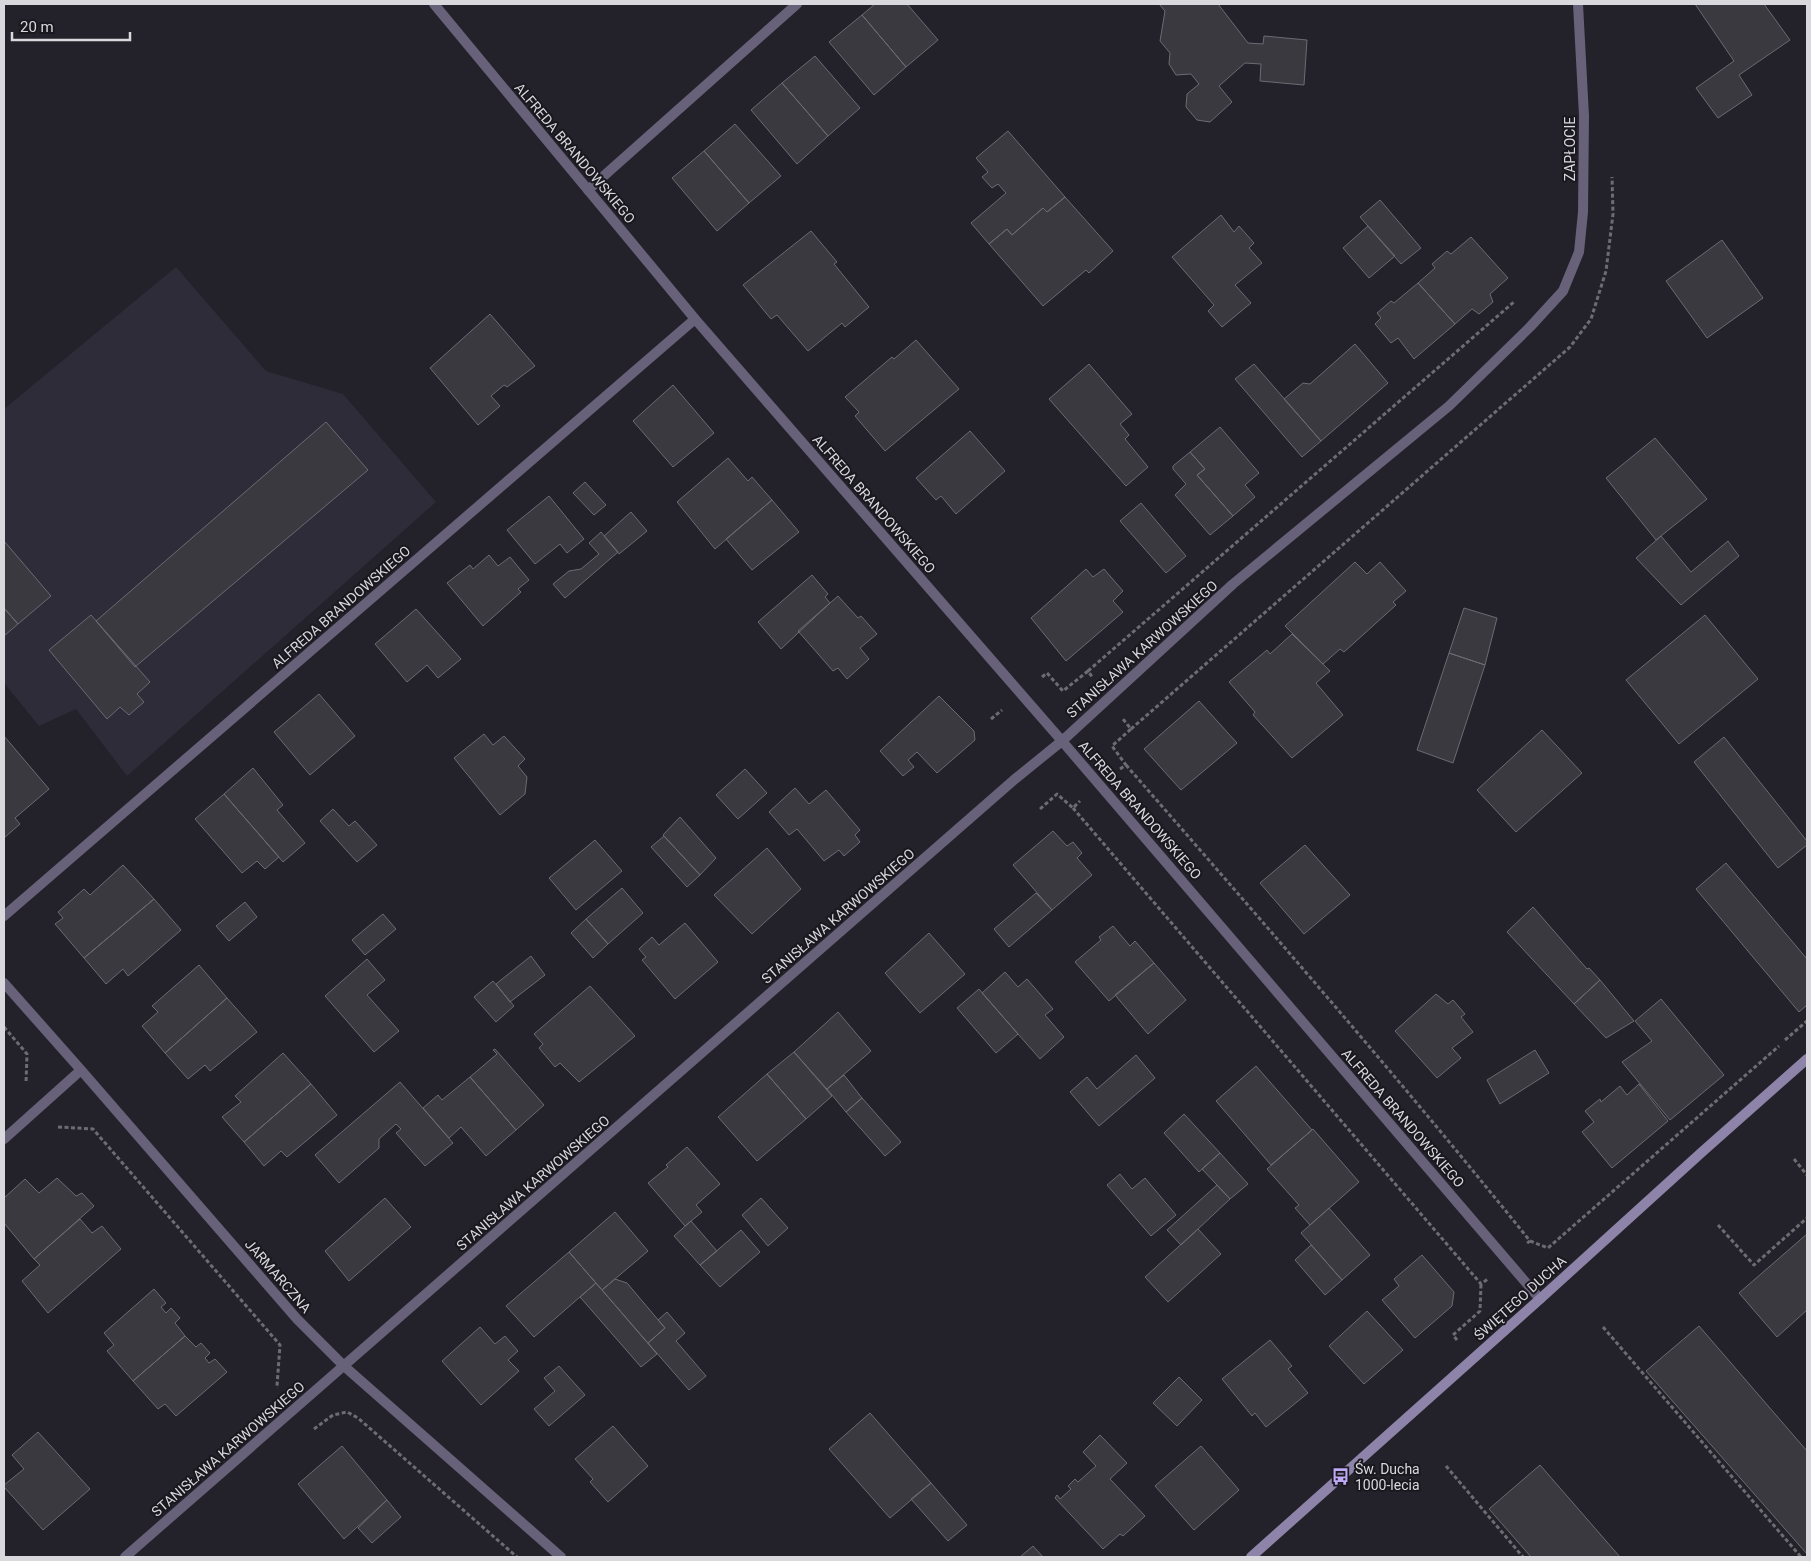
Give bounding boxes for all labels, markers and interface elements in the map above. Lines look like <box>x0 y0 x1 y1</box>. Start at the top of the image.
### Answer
scale bar <box>12 10 130 42</box>
text: 20 m <box>20 18 54 36</box>
street label: ALFREDA BRANDOWSKIEGO <box>512 80 638 226</box>
street label: ZAPŁOCIE <box>1562 117 1578 181</box>
street label: ALFREDA BRANDOWSKIEGO <box>809 431 939 577</box>
street label: ALFREDA BRANDOWSKIEGO <box>268 542 414 672</box>
street label: STANISŁAWA KARWOWSKIEGO <box>1063 577 1221 721</box>
street label: ALFREDA BRANDOWSKIEGO <box>1075 737 1205 883</box>
street label: STANISŁAWA KARWOWSKIEGO <box>758 845 918 987</box>
street label: ALFREDA BRANDOWSKIEGO <box>1338 1045 1468 1191</box>
street label: STANISŁAWA KARWOWSKIEGO <box>453 1112 613 1254</box>
street label: JARMARCZNA <box>242 1236 314 1316</box>
street label: ŚWIĘTEGO DUCHA <box>1470 1252 1569 1343</box>
street label: STANISŁAWA KARWOWSKIEGO <box>148 1378 308 1520</box>
place label: Św. Ducha 1000-lecia <box>1355 1460 1420 1493</box>
bus stop icon: Św. Ducha 1000-lecia <box>1331 1467 1351 1487</box>

